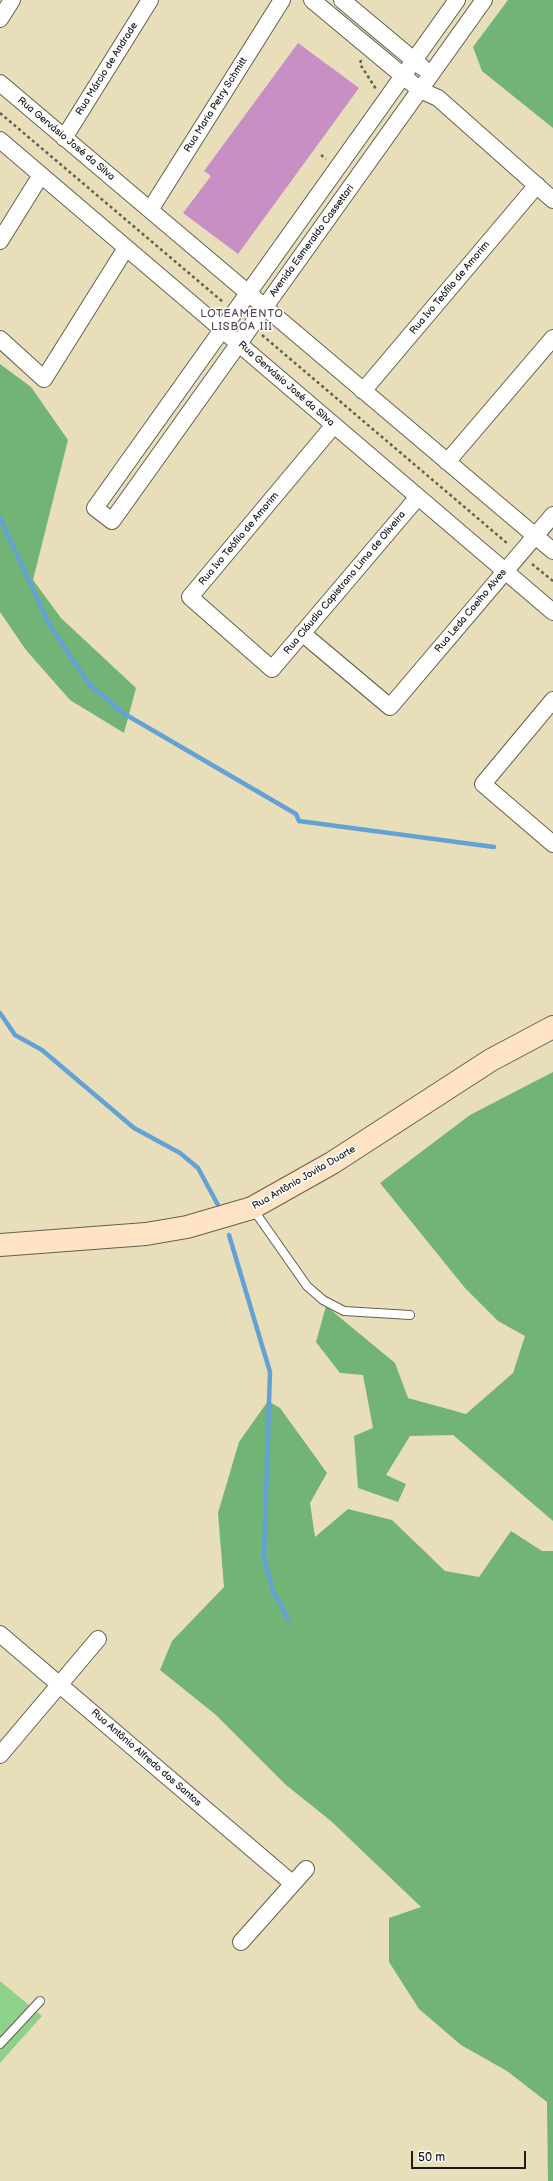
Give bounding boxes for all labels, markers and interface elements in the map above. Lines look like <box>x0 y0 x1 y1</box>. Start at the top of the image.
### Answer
street label: Rua Márcio de Andrade <box>73 20 141 118</box>
street label: Rua Maria Petry Schmitt <box>182 55 250 155</box>
street label: Rua Gervásio José da Silva <box>15 95 117 183</box>
street label: Avenida Esmeraldo Cassettari <box>267 183 357 299</box>
street label: Rua Ivo Teófilo de Amorim <box>408 239 492 337</box>
district label: LOTEAMENTO LISBOA III <box>200 307 284 333</box>
street label: Rua Gervásio José da Silva <box>235 339 337 429</box>
street label: Rua Ivo Teófilo de Amorim <box>197 490 281 588</box>
street label: Rua Cláudio Capistrano Lima de Oliveira <box>282 509 408 657</box>
street label: Rua Leda Coelho Alves <box>433 567 509 655</box>
street label: Rua Antônio Jovita Duarte <box>250 1143 358 1213</box>
street label: Rua Antônio Alfredo dos Santos <box>88 1707 204 1809</box>
scale bar <box>413 2143 528 2169</box>
text: 50 m <box>418 2150 445 2165</box>

